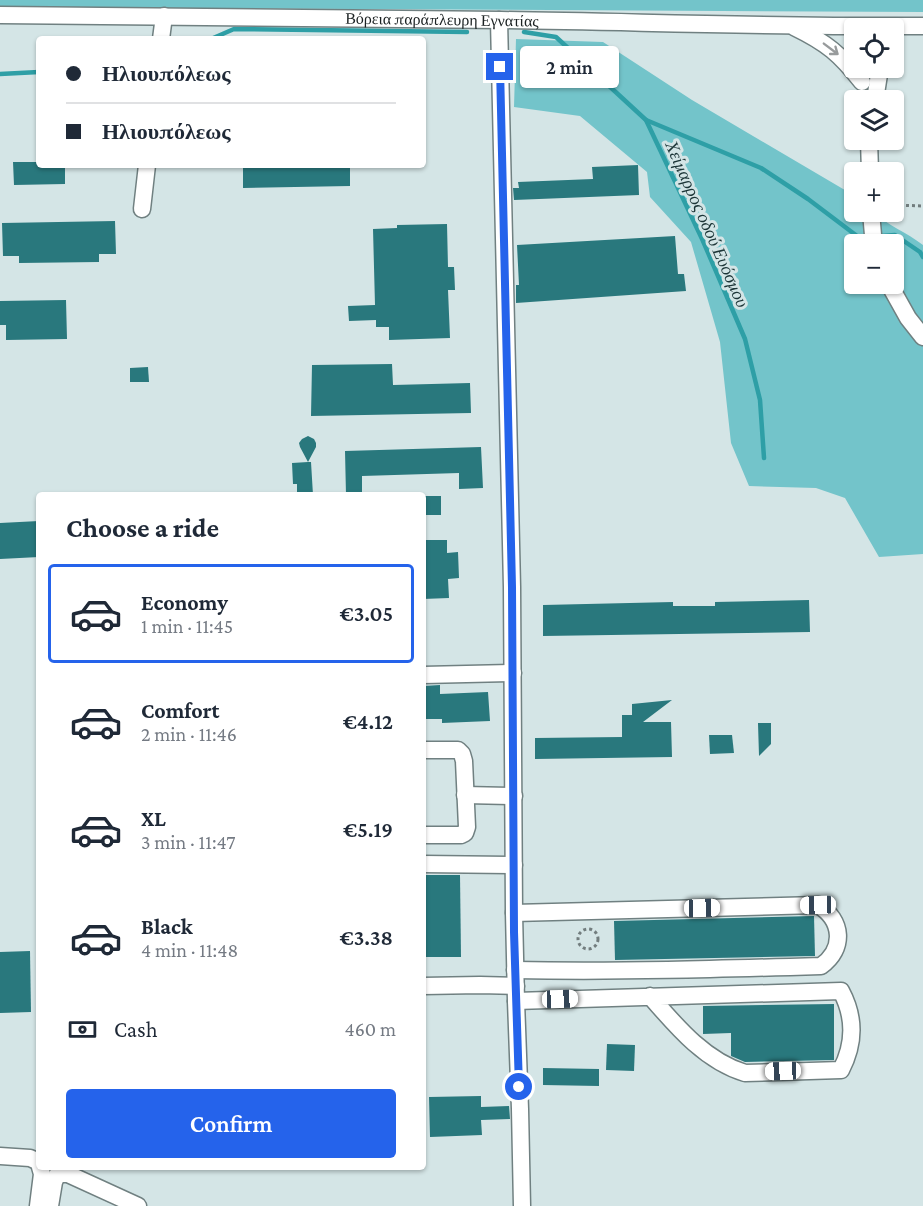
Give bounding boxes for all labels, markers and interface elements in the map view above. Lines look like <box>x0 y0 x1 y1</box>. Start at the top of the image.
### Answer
street label: Βόρεια παράπλευρη Εγνατίας <box>345 9 540 29</box>
map controls <box>844 18 904 294</box>
button: locate <box>844 18 904 78</box>
one-way arrow <box>822 42 838 55</box>
callout: 2 min <box>521 46 620 88</box>
route end <box>486 53 513 80</box>
text: 2 min <box>546 56 593 78</box>
text: Ηλιουπόλεως <box>102 61 231 86</box>
button: layers <box>844 90 904 150</box>
text: Ηλιουπόλεως <box>102 119 231 144</box>
water label: Χείμαρρος οδού Ευόσμου <box>661 137 753 310</box>
button: + <box>844 162 904 222</box>
button: − <box>844 234 904 294</box>
text: Choose a ride <box>66 513 219 543</box>
icon: car <box>69 587 123 641</box>
text: Economy <box>141 590 228 615</box>
text: €3.05 <box>339 601 393 626</box>
text: 1 min · 11:45 <box>141 615 233 637</box>
icon: car <box>69 695 123 749</box>
text: Comfort <box>141 698 219 723</box>
text: €4.12 <box>343 709 393 734</box>
text: 2 min · 11:46 <box>141 723 237 745</box>
icon: car <box>69 803 123 857</box>
text: XL <box>141 806 166 831</box>
text: €5.19 <box>343 817 393 842</box>
text: 3 min · 11:47 <box>141 831 235 853</box>
car <box>800 896 836 914</box>
car <box>684 899 720 917</box>
icon: car <box>69 911 123 965</box>
text: Black <box>141 914 193 939</box>
text: €3.38 <box>340 925 393 950</box>
text: 4 min · 11:48 <box>141 939 238 961</box>
car <box>542 989 578 1009</box>
icon: cash <box>66 1013 99 1046</box>
text: Cash <box>114 1017 158 1042</box>
text: 460 m <box>344 1018 396 1040</box>
car <box>765 1061 801 1081</box>
route start <box>505 1073 532 1100</box>
button: Confirm <box>66 1089 396 1158</box>

